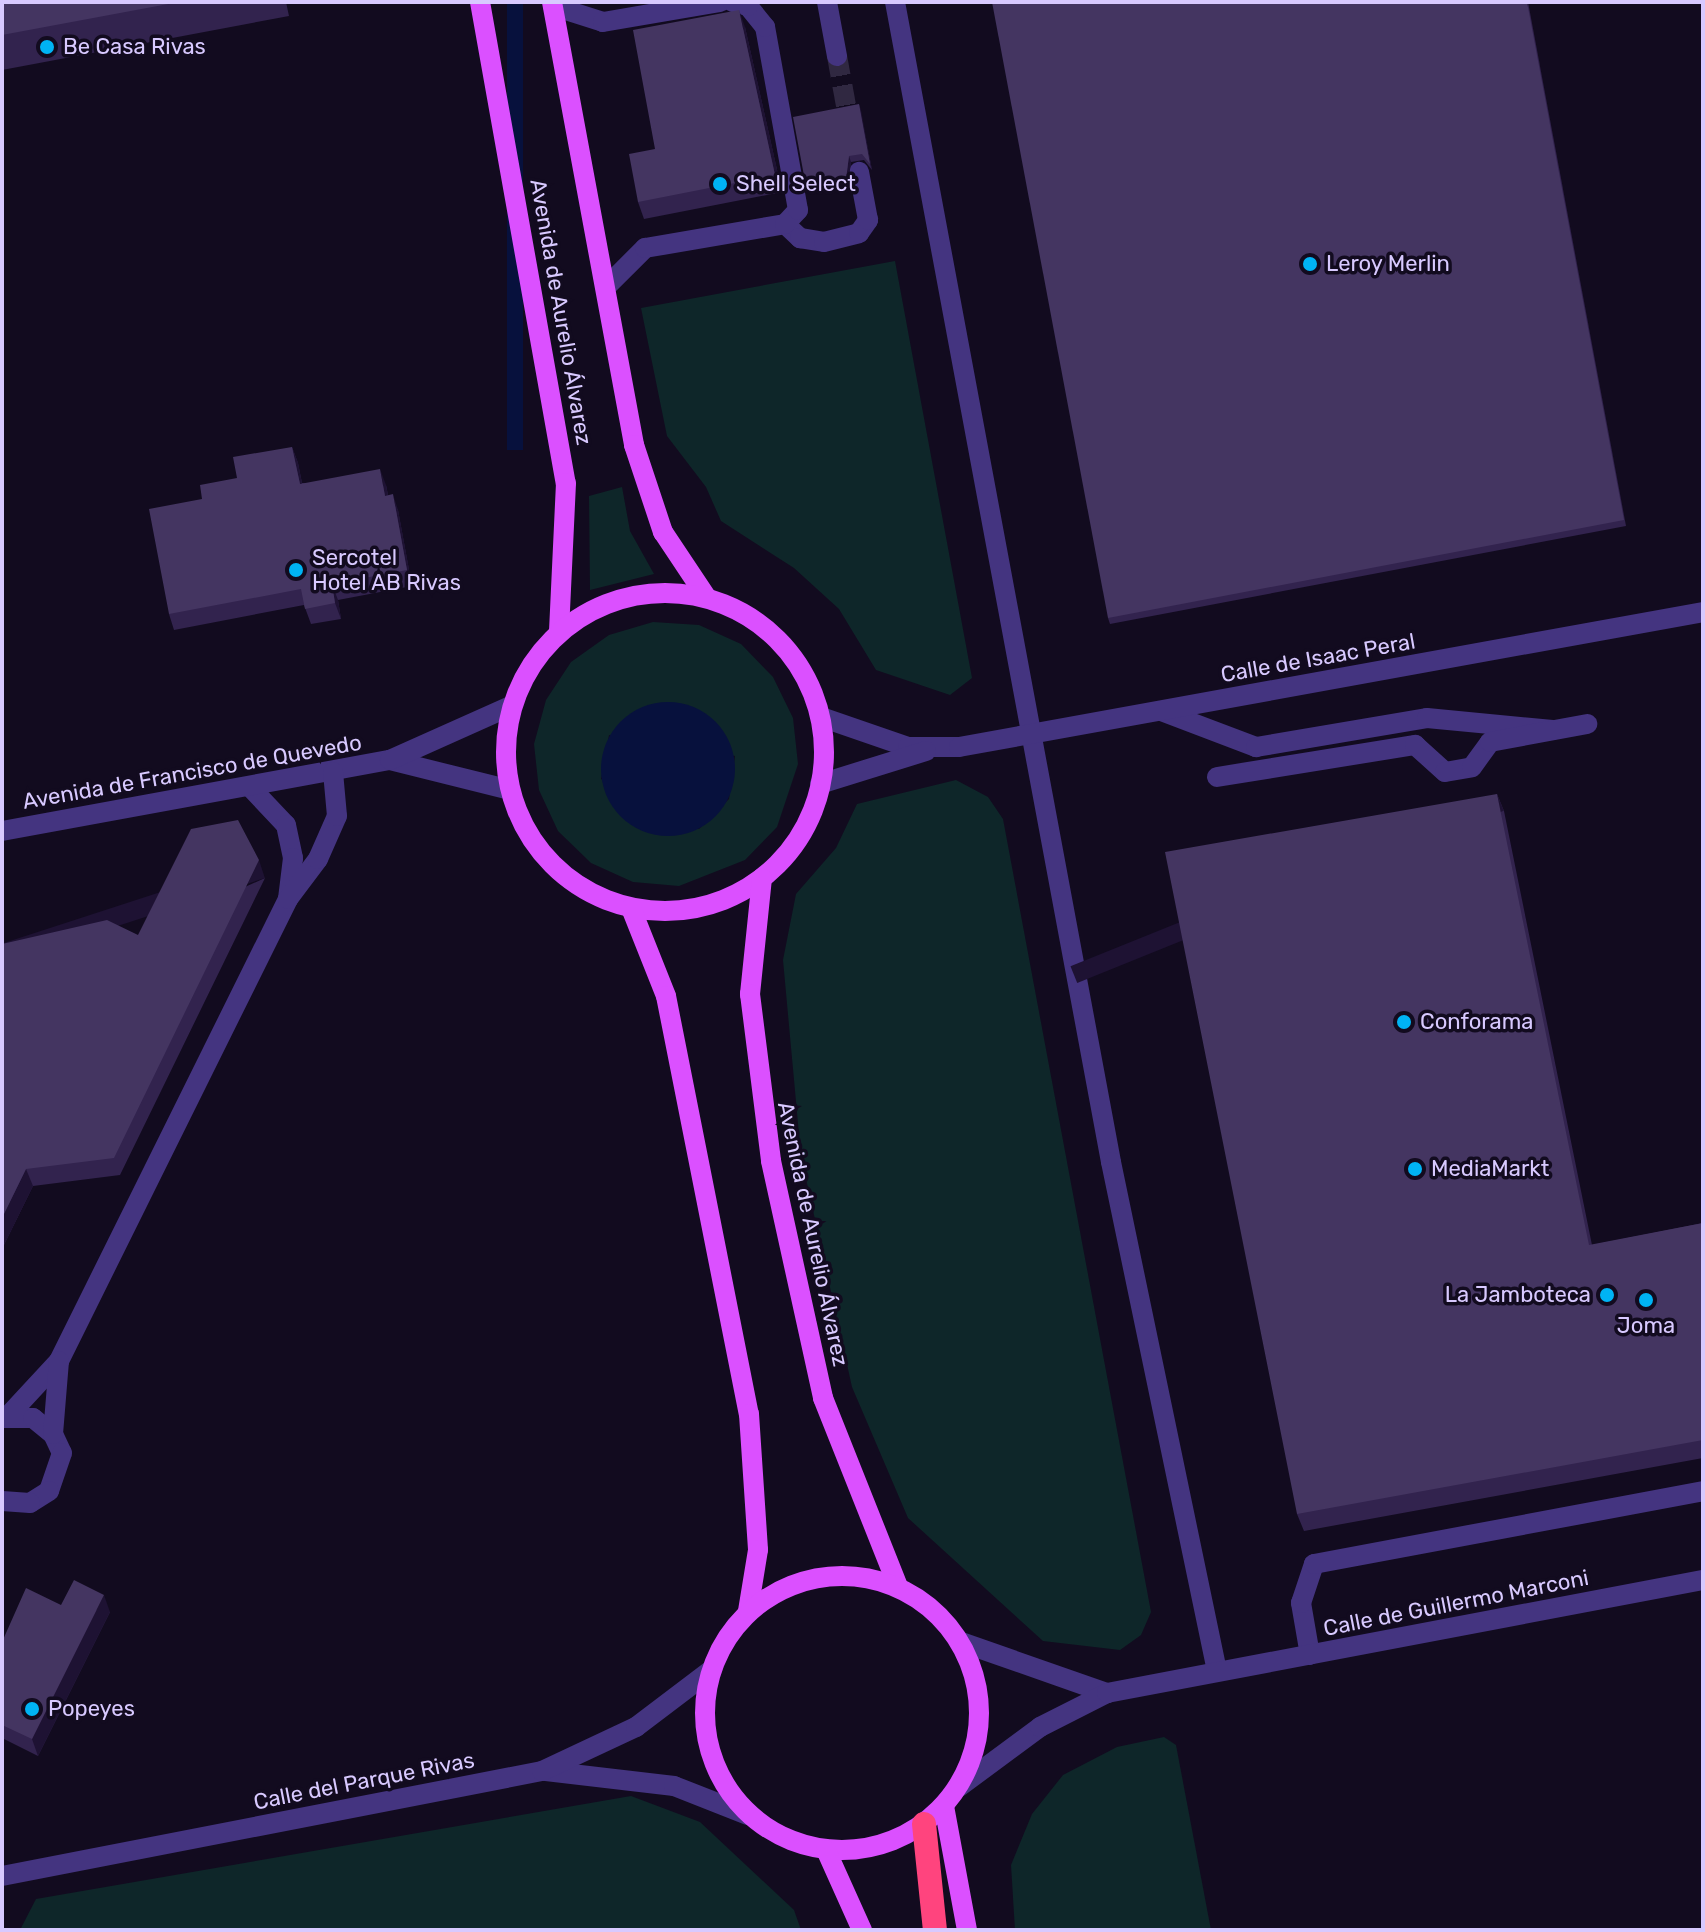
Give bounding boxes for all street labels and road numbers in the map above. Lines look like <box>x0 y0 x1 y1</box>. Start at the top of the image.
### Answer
street label: Avenida de Aurelio Álvarez <box>524 176 598 448</box>
street label: Calle de Isaac Peral <box>1219 628 1417 688</box>
street label: Avenida de Francisco de Quevedo <box>20 729 364 815</box>
street label: Avenida de Aurelio Álvarez <box>772 1099 854 1369</box>
street label: Calle de Guillermo Marconi <box>1321 1564 1591 1642</box>
street label: Calle del Parque Rivas <box>251 1747 477 1815</box>

